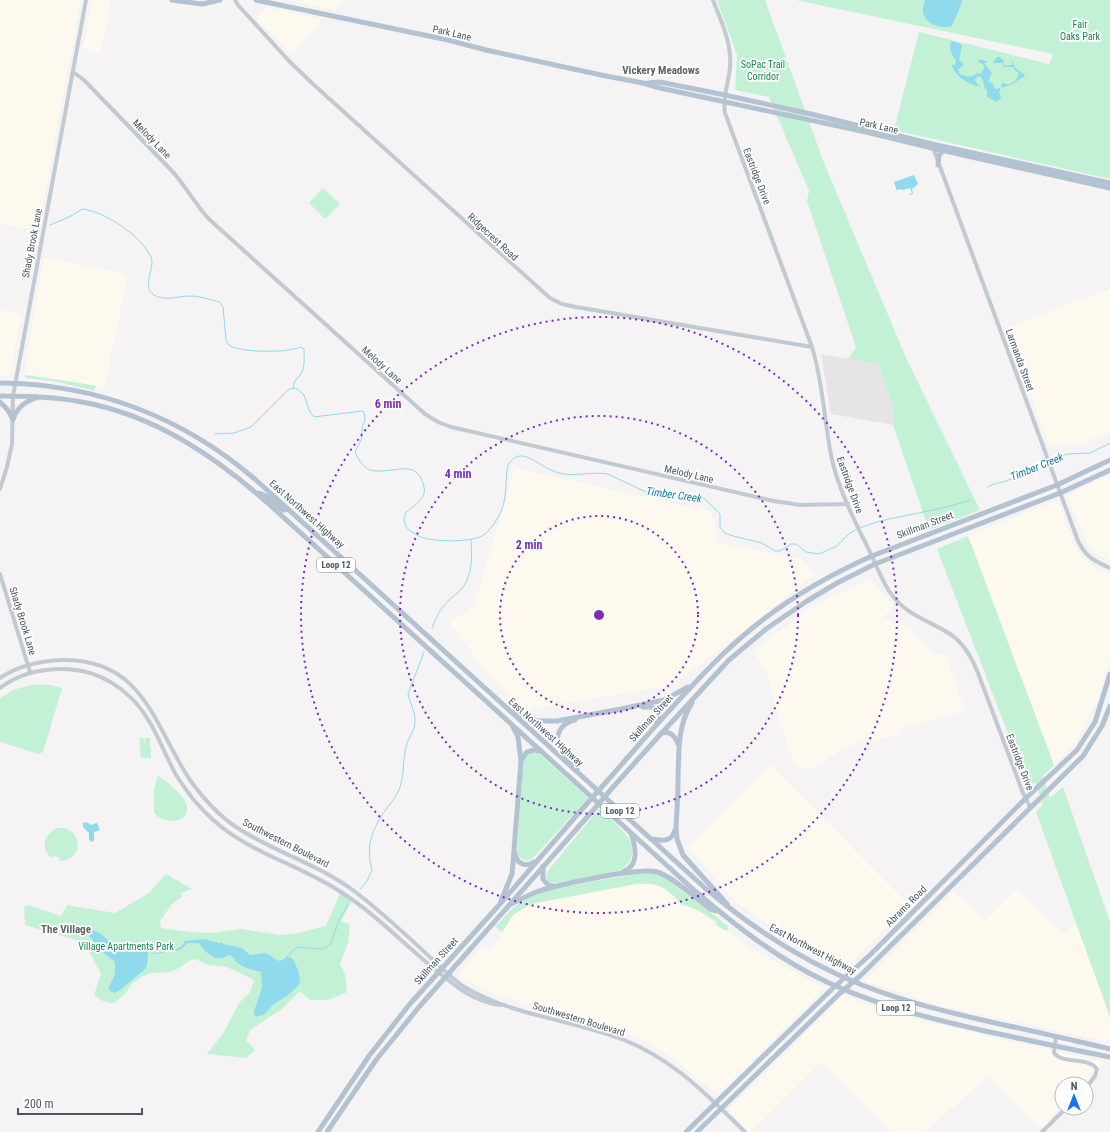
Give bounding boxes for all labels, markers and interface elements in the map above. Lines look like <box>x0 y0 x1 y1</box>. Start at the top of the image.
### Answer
park label: Fair Oaks Park <box>1060 19 1100 42</box>
street label: Park Lane <box>432 23 473 43</box>
park label: SoPac Trail Corridor <box>741 59 785 82</box>
district label: Vickery Meadows <box>622 64 700 77</box>
street label: Park Lane <box>859 116 900 136</box>
street label: Melody Lane <box>131 117 174 161</box>
street label: Eastridge Drive <box>741 146 773 206</box>
street label: Shady Brook Lane <box>20 207 44 279</box>
street label: Ridgecrest Road <box>466 211 520 263</box>
street label: Larmanda Street <box>1004 327 1036 393</box>
street label: Melody Lane <box>360 344 405 386</box>
text: 6 min <box>375 397 401 411</box>
water label: Timber Creek <box>1009 450 1066 484</box>
street label: Eastridge Drive <box>835 455 865 515</box>
street label: Melody Lane <box>663 463 715 485</box>
text: 4 min <box>445 467 471 481</box>
street label: East Northwest Highway <box>267 478 347 550</box>
water label: Timber Creek <box>645 485 703 505</box>
street label: Skillman Street <box>895 509 955 541</box>
text: 2 min <box>516 538 542 552</box>
road number: Loop 12 <box>317 558 355 572</box>
street label: Shady Brook Lane <box>7 586 39 657</box>
centre of rings <box>592 608 606 622</box>
street label: Skillman Street <box>627 692 675 744</box>
street label: East Northwest Highway <box>506 696 586 768</box>
street label: Eastridge Drive <box>1004 732 1036 792</box>
road number: Loop 12 <box>601 804 639 818</box>
street label: Southwestern Boulevard <box>241 816 331 870</box>
street label: Abrams Road <box>883 883 929 929</box>
street label: East Northwest Highway <box>768 921 858 977</box>
district label: The Village <box>41 923 91 936</box>
street label: Skillman Street <box>412 935 460 987</box>
park label: Village Apartments Park <box>78 941 174 952</box>
street label: Southwestern Boulevard <box>532 1000 626 1038</box>
road number: Loop 12 <box>877 1001 915 1015</box>
north arrow <box>1054 1076 1094 1116</box>
text: N <box>1071 1080 1078 1093</box>
scale bar <box>18 1090 142 1116</box>
text: 200 m <box>24 1097 54 1111</box>

